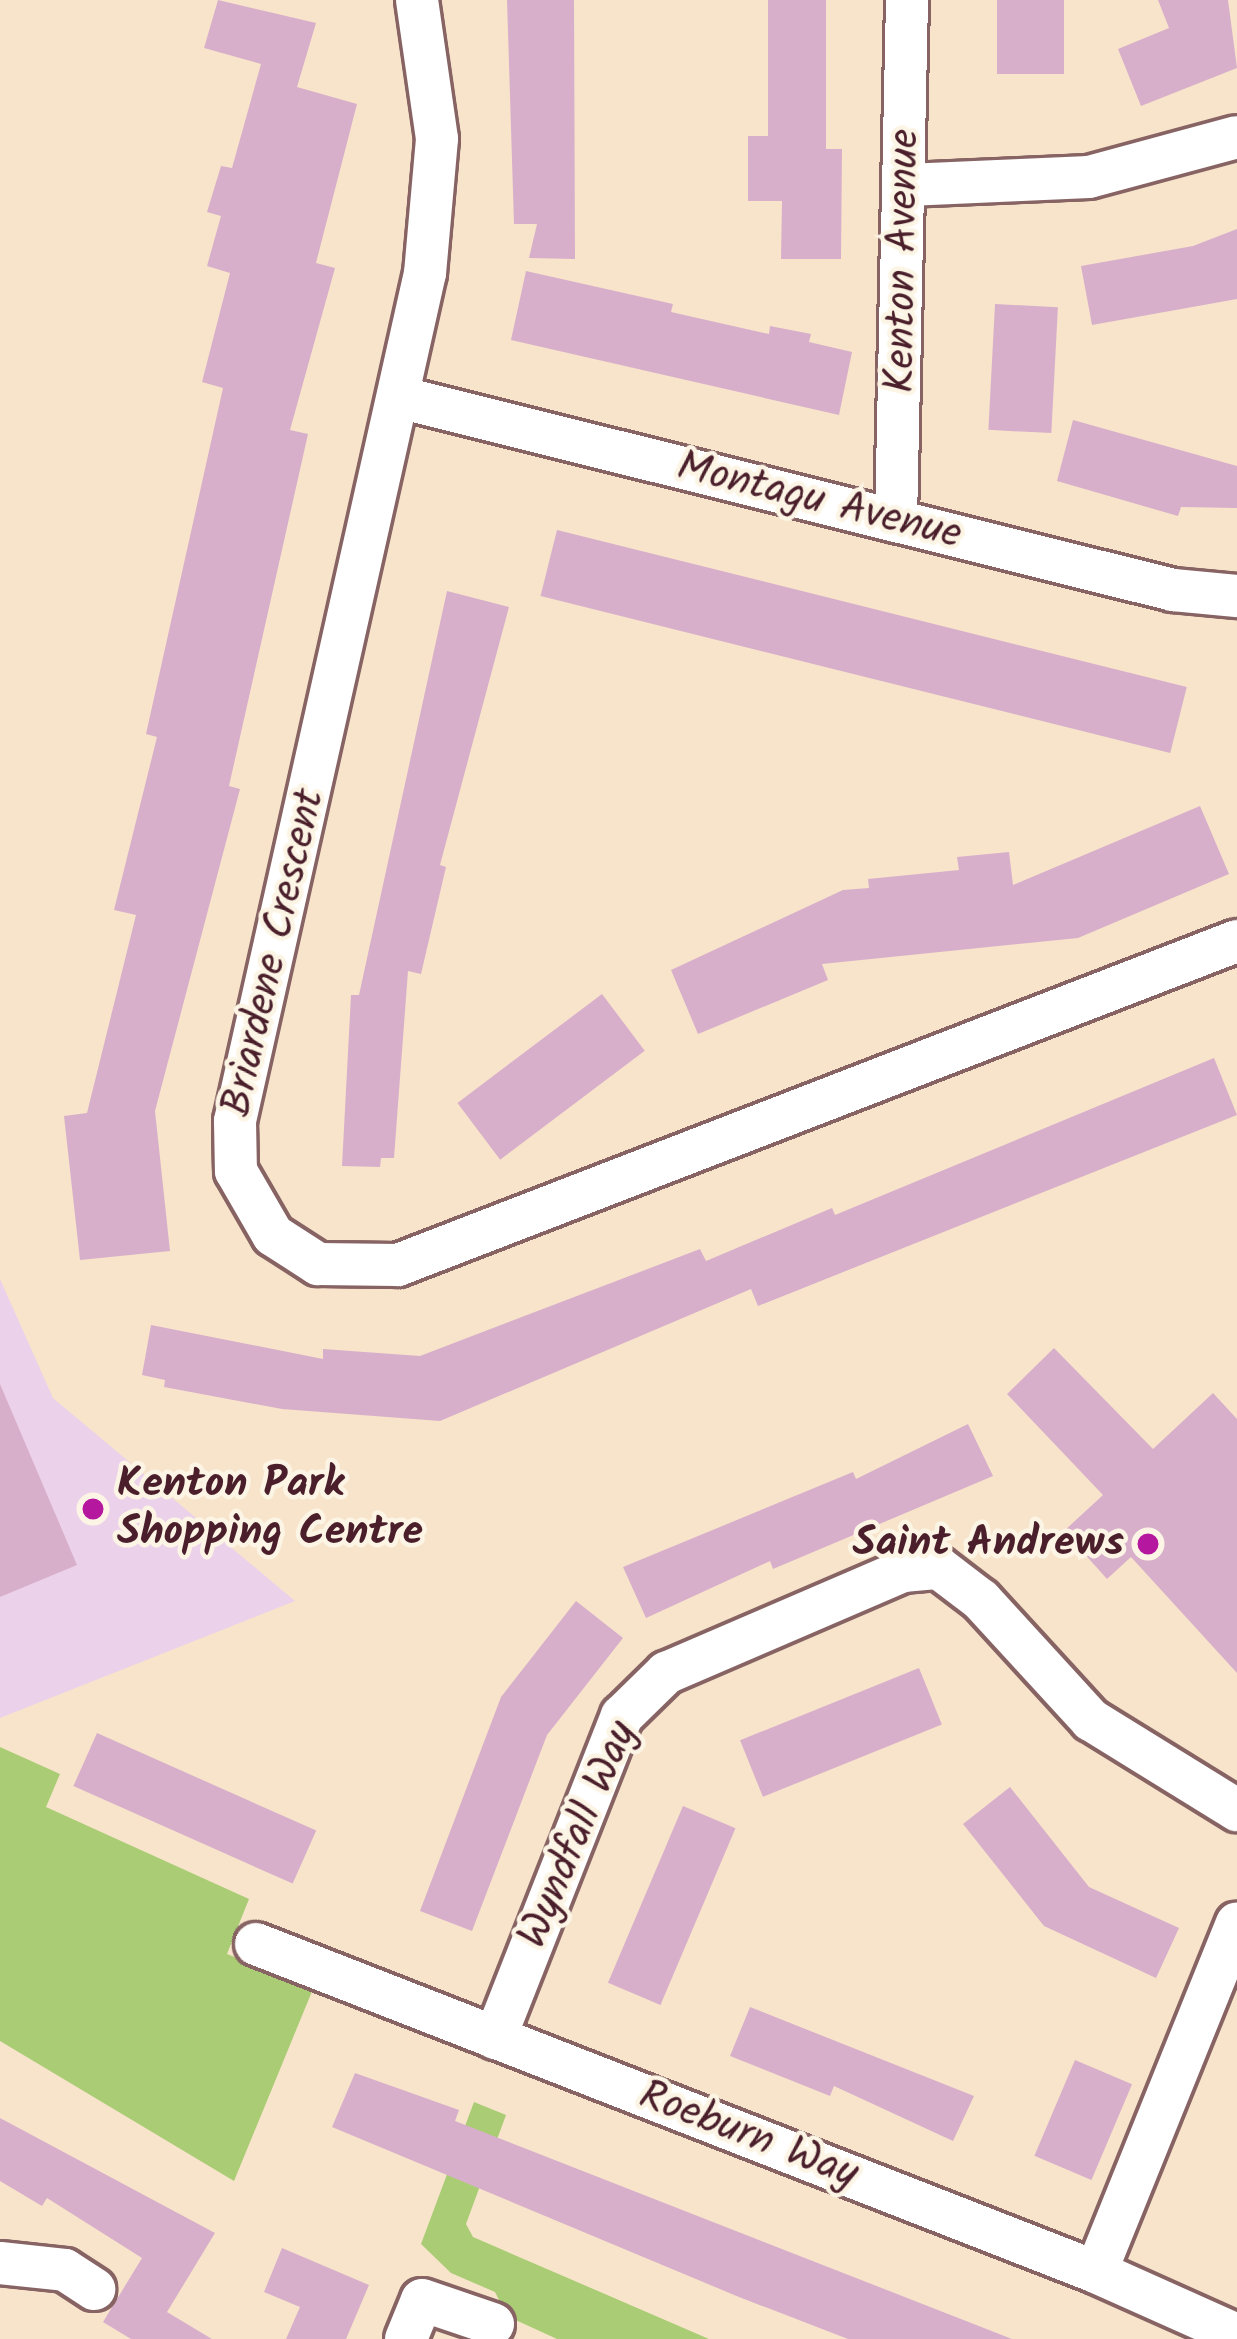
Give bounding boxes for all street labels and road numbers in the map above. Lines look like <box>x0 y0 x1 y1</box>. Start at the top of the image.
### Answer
street label: Kenton Avenue <box>876 128 932 394</box>
street label: Montagu Avenue <box>672 442 966 562</box>
street label: Briardene Crescent <box>213 784 337 1122</box>
street label: Wyndfall Way <box>509 1714 649 1956</box>
street label: Roeburn Way <box>632 2071 864 2201</box>

